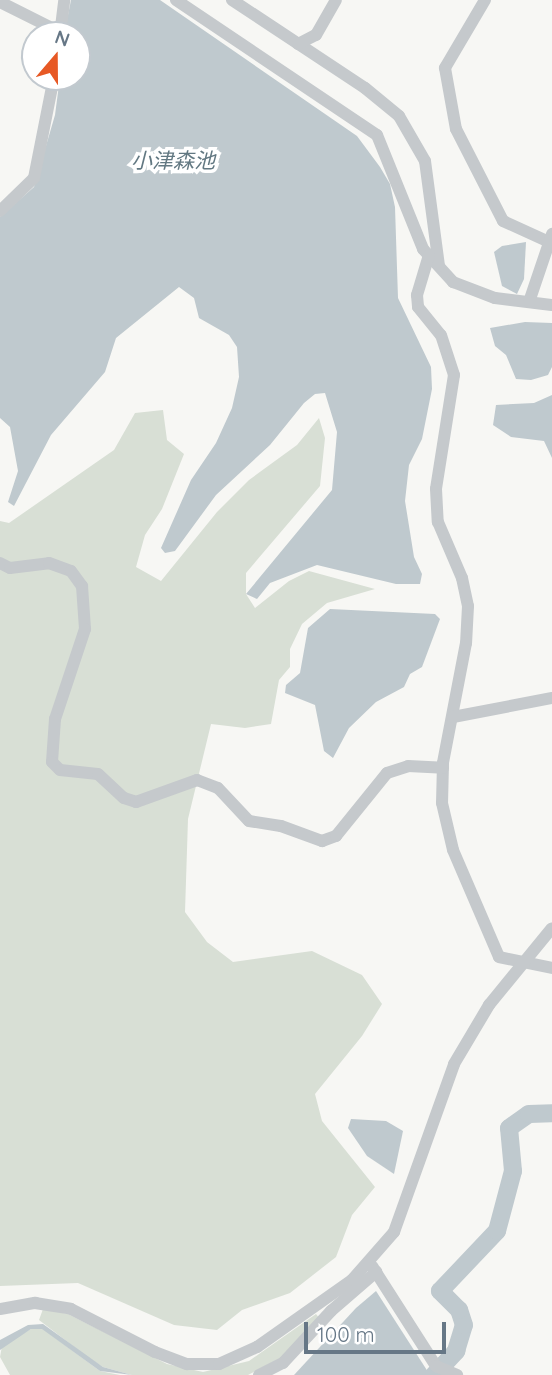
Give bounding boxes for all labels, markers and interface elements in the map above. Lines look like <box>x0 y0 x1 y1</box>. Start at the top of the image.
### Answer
north arrow <box>21 21 91 91</box>
text: N <box>52 24 73 52</box>
water label: 小津森池 <box>131 147 215 173</box>
scale bar <box>307 1308 449 1352</box>
text: 100 m <box>317 1321 375 1347</box>

